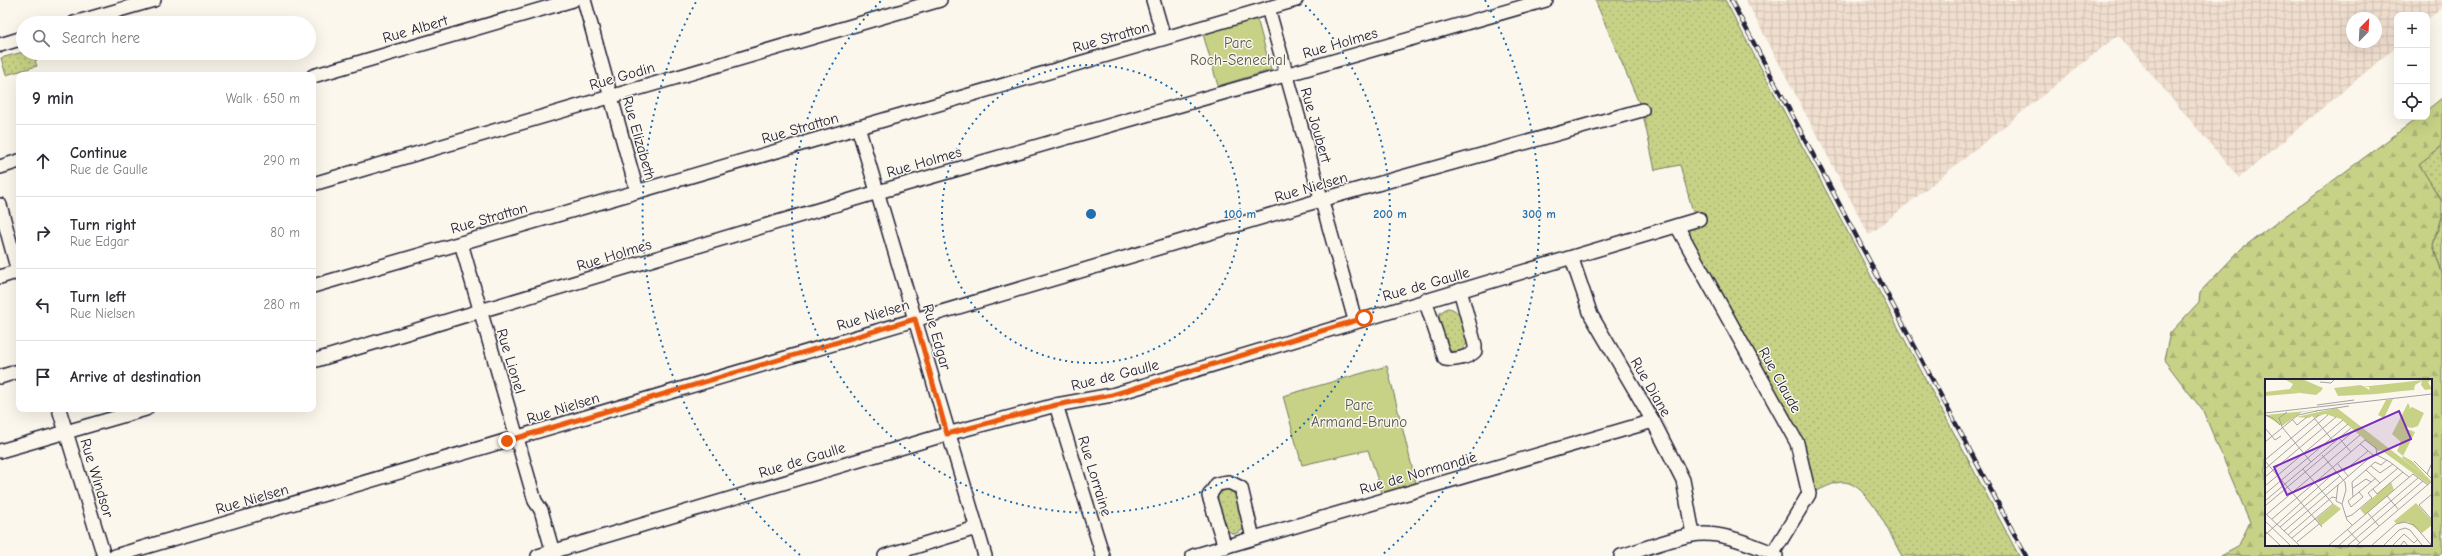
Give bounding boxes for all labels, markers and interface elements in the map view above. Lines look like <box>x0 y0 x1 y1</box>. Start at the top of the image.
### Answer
street label: Rue Albert <box>380 11 450 47</box>
north arrow <box>2346 12 2382 48</box>
map controls <box>2394 12 2430 120</box>
button: + <box>2394 12 2430 48</box>
search box <box>16 16 316 60</box>
street label: Rue Stratton <box>1070 17 1152 57</box>
street label: Rue Holmes <box>1300 24 1380 62</box>
icon: search <box>30 27 52 49</box>
text: Search here <box>62 29 140 47</box>
park label: Parc Roch-Senechal <box>1190 34 1286 69</box>
button: − <box>2394 48 2430 84</box>
street label: Rue Godin <box>587 58 657 94</box>
button: locate <box>2394 84 2430 120</box>
street label: Rue Joubert <box>1297 85 1336 165</box>
text: 9 min <box>32 89 74 108</box>
text: Walk · 650 m <box>226 91 300 106</box>
street label: Rue Elizabeth <box>618 94 660 182</box>
street label: Rue Stratton <box>759 108 841 148</box>
street label: Rue Holmes <box>884 143 964 181</box>
text: Continue <box>70 144 127 162</box>
icon: ahead <box>32 150 54 172</box>
text: 290 m <box>263 153 300 168</box>
text: Rue de Gaulle <box>70 162 148 177</box>
street label: Rue Nielsen <box>1272 168 1350 206</box>
street label: Rue Stratton <box>448 198 530 238</box>
centre of rings <box>1084 207 1098 221</box>
text: 100 m <box>1224 207 1256 221</box>
text: 200 m <box>1373 207 1407 221</box>
text: 300 m <box>1522 207 1556 221</box>
text: Turn right <box>70 216 136 234</box>
icon: right <box>32 222 54 244</box>
text: 80 m <box>270 225 300 240</box>
text: Rue Edgar <box>70 234 129 249</box>
street label: Rue Holmes <box>574 235 654 275</box>
street label: Rue de Gaulle <box>1380 263 1472 305</box>
text: Turn left <box>70 288 126 306</box>
icon: left <box>32 294 54 316</box>
street label: Rue Nielsen <box>834 295 912 335</box>
text: 280 m <box>263 297 300 312</box>
street label: Rue Edgar <box>919 302 955 372</box>
text: Rue Nielsen <box>70 306 135 321</box>
route start <box>1355 309 1373 327</box>
street label: Rue Lionel <box>493 326 529 396</box>
street label: Rue Claude <box>1755 344 1806 416</box>
street label: Rue Diane <box>1627 354 1675 420</box>
street label: Rue de Gaulle <box>1069 355 1161 395</box>
icon: arrive <box>32 366 54 388</box>
text: Arrive at destination <box>70 368 201 386</box>
inset map <box>2265 379 2432 546</box>
street label: Rue Nielsen <box>524 388 602 428</box>
park label: Parc Armand-Bruno <box>1311 396 1407 431</box>
route end <box>498 432 516 450</box>
street label: Rue Lorraine <box>1074 434 1116 519</box>
street label: Rue Windsor <box>76 436 118 520</box>
street label: Rue de Gaulle <box>756 438 848 482</box>
street label: Rue de Normandie <box>1358 448 1479 498</box>
street label: Rue Nielsen <box>213 480 291 518</box>

